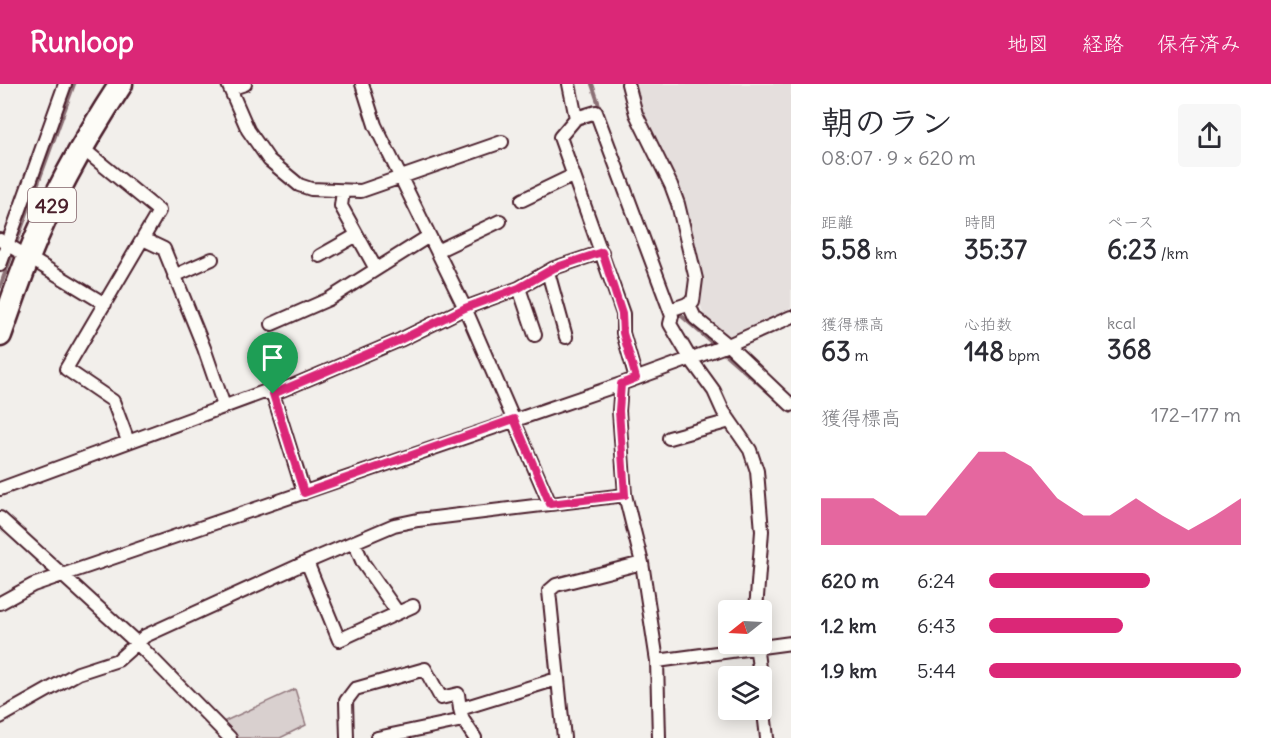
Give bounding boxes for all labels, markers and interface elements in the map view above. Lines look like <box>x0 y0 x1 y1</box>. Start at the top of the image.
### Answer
text: Runloop <box>30 24 134 60</box>
text: 地図 <box>1007 30 1049 57</box>
text: 経路 <box>1082 30 1124 57</box>
text: 保存済み <box>1157 30 1241 57</box>
text: 朝のラン <box>821 101 953 143</box>
button: share <box>1178 104 1241 167</box>
text: 08:07 · 9 × 620 m <box>821 145 976 170</box>
road number: 429 <box>28 188 76 222</box>
text: 距離 <box>821 212 853 232</box>
text: 時間 <box>964 212 996 232</box>
text: ペース <box>1107 212 1154 232</box>
text: 5.58 <box>821 233 871 266</box>
text: 35:37 <box>964 233 1027 266</box>
text: 6:23 <box>1107 233 1157 266</box>
text: km <box>871 243 897 263</box>
text: /km <box>1157 243 1189 263</box>
text: kcal <box>1107 313 1136 333</box>
text: 獲得標高 <box>821 314 885 334</box>
text: 心拍数 <box>964 314 1012 334</box>
pin <box>247 332 298 394</box>
text: 368 <box>1107 333 1152 366</box>
text: 63 <box>821 335 851 368</box>
text: 148 <box>964 335 1004 368</box>
icon: arrive <box>256 341 289 374</box>
text: m <box>851 345 869 365</box>
text: bpm <box>1004 345 1040 365</box>
text: 172–177 m <box>1151 402 1241 427</box>
text: 獲得標高 <box>821 405 901 430</box>
text: 620 m <box>821 568 879 593</box>
text: 6:24 <box>917 568 955 593</box>
north arrow <box>718 600 772 654</box>
map controls <box>718 600 772 720</box>
text: 1.2 km <box>821 613 877 638</box>
text: 6:43 <box>917 613 956 638</box>
text: 1.9 km <box>821 658 877 683</box>
text: 5:44 <box>917 658 956 683</box>
button: layers <box>718 666 772 720</box>

